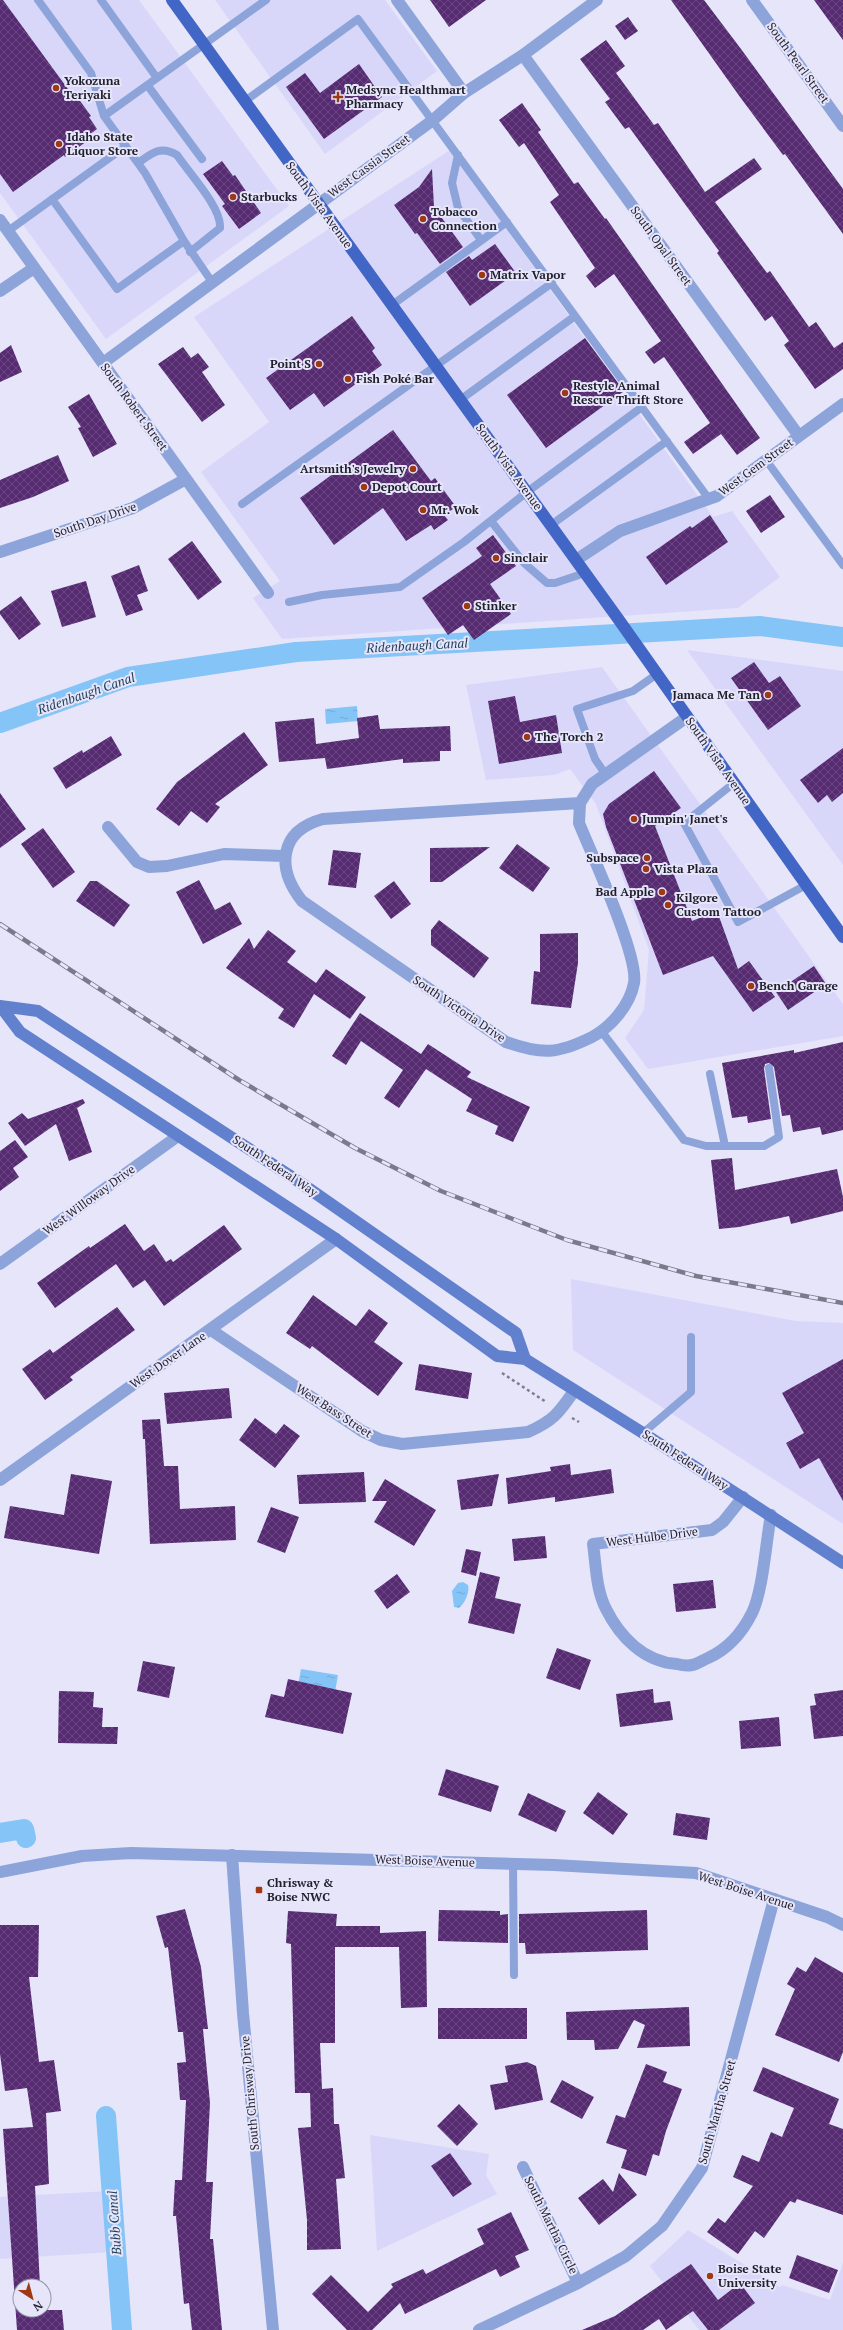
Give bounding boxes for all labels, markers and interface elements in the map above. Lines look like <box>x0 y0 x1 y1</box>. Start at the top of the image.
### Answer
street label: South Pearl Street <box>764 19 833 107</box>
place label: Yokozuna Teriyaki <box>64 73 120 102</box>
place label: Medsync Healthmart Pharmacy <box>346 82 466 111</box>
marker: Yokozuna Teriyaki <box>51 83 61 93</box>
marker: Medsync Healthmart Pharmacy <box>333 92 343 102</box>
place label: Idaho State Liquor Store <box>67 129 139 158</box>
street label: West Cassia Street <box>325 130 413 200</box>
marker: Idaho State Liquor Store <box>54 139 64 149</box>
street label: South Vista Avenue <box>283 158 356 251</box>
place label: Starbucks <box>241 189 298 204</box>
marker: Starbucks <box>228 192 238 202</box>
street label: South Opal Street <box>628 203 696 289</box>
place label: Tobacco Connection <box>431 204 497 233</box>
marker: Tobacco Connection <box>418 214 428 224</box>
place label: Matrix Vapor <box>490 267 566 282</box>
marker: Matrix Vapor <box>477 270 487 280</box>
place label: Point S <box>270 356 311 371</box>
marker: Point S <box>314 359 324 369</box>
street label: South Robert Street <box>97 360 172 454</box>
place label: Fish Poké Bar <box>356 371 435 386</box>
marker: Fish Poké Bar <box>343 374 353 384</box>
place label: Restyle Animal Rescue Thrift Store <box>573 378 684 407</box>
marker: Restyle Animal Rescue Thrift Store <box>560 388 570 398</box>
street label: South Vista Avenue <box>473 420 546 513</box>
street label: West Gem Street <box>715 434 796 499</box>
place label: Artsmith's Jewelry <box>300 461 406 476</box>
marker: Artsmith's Jewelry <box>408 464 418 474</box>
place label: Depot Court <box>372 479 442 494</box>
marker: Depot Court <box>359 482 369 492</box>
street label: South Day Drive <box>51 498 138 541</box>
place label: Mr. Wok <box>431 502 479 517</box>
marker: Mr. Wok <box>418 505 428 515</box>
place label: Sinclair <box>504 550 549 565</box>
marker: Sinclair <box>491 553 501 563</box>
place label: Stinker <box>475 598 517 613</box>
marker: Stinker <box>462 601 472 611</box>
water label: Ridenbaugh Canal <box>365 633 469 657</box>
water label: Ridenbaugh Canal <box>34 668 137 718</box>
place label: Jamaca Me Tan <box>673 687 760 702</box>
marker: Jamaca Me Tan <box>763 690 773 700</box>
street label: South Vista Avenue <box>683 714 754 807</box>
place label: The Torch 2 <box>535 729 604 744</box>
marker: The Torch 2 <box>522 732 532 742</box>
place label: Jumpin' Janet's <box>642 811 728 826</box>
marker: Jumpin' Janet's <box>629 814 639 824</box>
place label: Subspace <box>586 850 640 865</box>
marker: Subspace <box>642 853 652 863</box>
place label: Vista Plaza <box>654 861 718 876</box>
marker: Vista Plaza <box>641 864 651 874</box>
place label: Bad Apple <box>595 884 655 899</box>
marker: Bad Apple <box>657 887 667 897</box>
place label: Kilgore Custom Tattoo <box>676 890 761 919</box>
marker: Kilgore Custom Tattoo <box>663 900 673 910</box>
street label: South Victoria Drive <box>410 972 508 1045</box>
place label: Bench Garage <box>759 978 839 993</box>
marker: Bench Garage <box>746 981 756 991</box>
street label: South Federal Way <box>230 1132 321 1200</box>
street label: West Willoway Drive <box>40 1161 138 1238</box>
street label: West Dover Lane <box>127 1328 209 1391</box>
street label: West Bass Street <box>293 1380 376 1441</box>
street label: South Federal Way <box>640 1426 732 1493</box>
street label: West Hulbe Drive <box>605 1523 699 1550</box>
street label: West Boise Avenue <box>375 1851 475 1870</box>
street label: West Boise Avenue <box>696 1868 796 1913</box>
place label: Chrisway & Boise NWC <box>267 1875 334 1904</box>
marker: Chrisway & Boise NWC <box>254 1885 264 1895</box>
street label: South Chrisway Drive <box>237 2035 262 2151</box>
street label: South Martha Street <box>694 2057 739 2166</box>
street label: South Martha Circle <box>521 2173 582 2276</box>
water label: Bubb Canal <box>103 2190 125 2257</box>
place label: Boise State University <box>718 2261 782 2290</box>
marker: Boise State University <box>705 2271 715 2281</box>
north arrow <box>12 2278 52 2318</box>
text: N <box>30 2298 45 2315</box>

